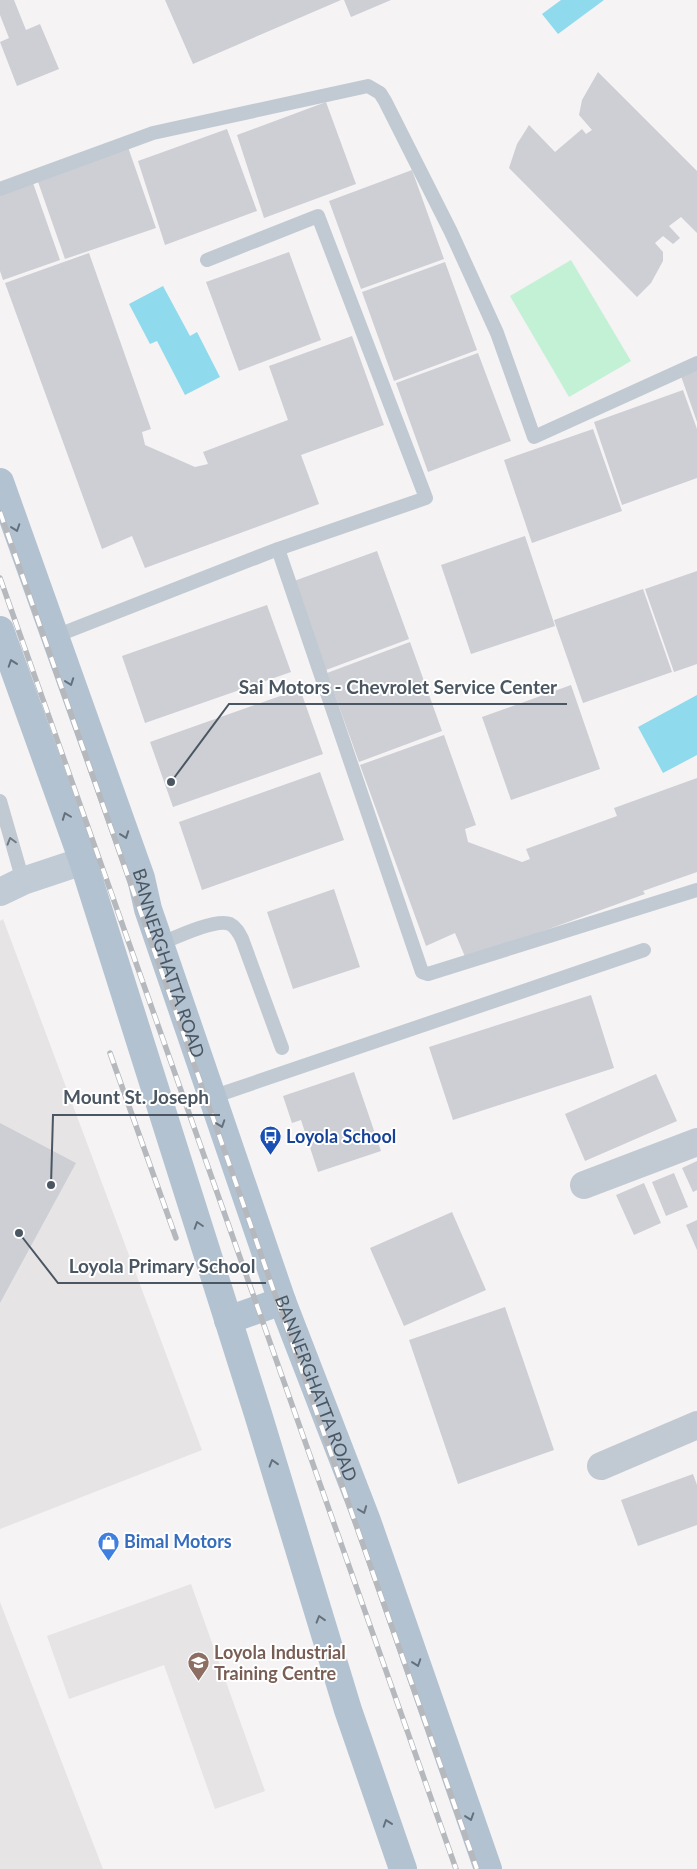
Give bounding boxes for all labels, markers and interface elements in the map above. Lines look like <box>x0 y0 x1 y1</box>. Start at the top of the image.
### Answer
one-way arrow <box>10 524 20 532</box>
one-way arrow <box>7 659 17 667</box>
callout: Sai Motors - Chevrolet Service Center <box>229 670 567 704</box>
text: Sai Motors - Chevrolet Service Center <box>239 675 558 698</box>
one-way arrow <box>64 677 74 685</box>
one-way arrow <box>62 812 72 821</box>
one-way arrow <box>119 830 129 838</box>
one-way arrow <box>7 837 17 846</box>
street label: BANNERGHATTA ROAD <box>128 865 210 1061</box>
callout: Mount St. Joseph <box>53 1081 220 1115</box>
text: Mount St. Joseph <box>63 1085 209 1108</box>
one-way arrow <box>216 1119 226 1128</box>
bus stop icon: Loyola School <box>258 1125 282 1156</box>
place label: Loyola School <box>286 1125 396 1147</box>
one-way arrow <box>194 1221 204 1229</box>
callout: Loyola Primary School <box>58 1249 266 1283</box>
text: Loyola Primary School <box>69 1254 255 1277</box>
street label: BANNERGHATTA ROAD <box>271 1292 363 1484</box>
one-way arrow <box>268 1460 278 1468</box>
one-way arrow <box>357 1505 367 1514</box>
shop icon: Bimal Motors <box>96 1530 120 1561</box>
place label: Bimal Motors <box>124 1530 232 1552</box>
one-way arrow <box>316 1615 326 1623</box>
place label: Loyola Industrial Training Centre <box>214 1641 346 1684</box>
school or university icon: Loyola Industrial Training Centre <box>186 1651 210 1682</box>
one-way arrow <box>411 1659 421 1667</box>
one-way arrow <box>464 1812 474 1821</box>
one-way arrow <box>383 1819 393 1828</box>

